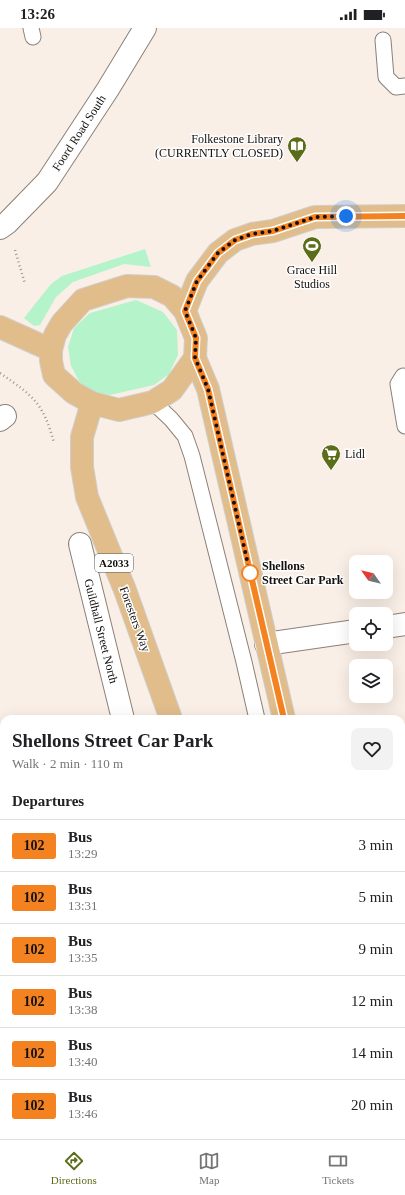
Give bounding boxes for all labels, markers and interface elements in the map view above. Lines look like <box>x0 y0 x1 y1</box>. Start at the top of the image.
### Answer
text: 13:26 <box>20 6 55 22</box>
street label: Foord Road South <box>49 92 109 174</box>
place label: Folkestone Library (CURRENTLY CLOSED) <box>155 132 283 160</box>
library icon: Folkestone Library (CURRENTLY CLOSED) <box>286 135 308 163</box>
your location <box>336 206 356 226</box>
sports icon: Grace Hill Studios <box>301 235 323 263</box>
place label: Grace Hill Studios <box>287 263 338 291</box>
supermarket icon: Lidl <box>320 443 342 471</box>
place label: Lidl <box>345 447 366 461</box>
road number: A2033 <box>95 554 133 572</box>
north arrow <box>349 555 393 599</box>
map controls <box>349 555 393 703</box>
place label: Shellons Street Car Park <box>262 559 344 587</box>
marker: Shellons Street Car Park <box>241 564 259 582</box>
street label: Guildhall Street North <box>81 577 121 685</box>
street label: Foresters Way <box>117 584 153 654</box>
button: locate <box>349 607 393 651</box>
button: layers <box>349 659 393 703</box>
button: heart <box>351 728 393 770</box>
text: Shellons Street Car Park <box>12 730 213 751</box>
text: Walk · 2 min · 110 m <box>12 756 123 771</box>
text: Departures <box>12 793 84 809</box>
text: Bus <box>68 829 92 845</box>
text: 3 min <box>358 837 393 853</box>
text: 102 <box>24 838 45 853</box>
text: 13:29 <box>68 846 98 861</box>
text: Bus <box>68 881 92 897</box>
text: 5 min <box>358 889 393 905</box>
text: 102 <box>24 890 45 905</box>
text: 13:31 <box>68 898 98 913</box>
text: Bus <box>68 933 92 949</box>
text: 9 min <box>358 941 393 957</box>
text: 102 <box>24 942 45 957</box>
text: 13:35 <box>68 950 98 965</box>
text: Bus <box>68 985 92 1001</box>
text: 12 min <box>351 993 393 1009</box>
text: 102 <box>24 994 45 1009</box>
text: 13:38 <box>68 1002 98 1017</box>
text: Bus <box>68 1037 92 1053</box>
text: 14 min <box>351 1045 393 1061</box>
text: 102 <box>24 1046 45 1061</box>
text: 13:40 <box>68 1054 98 1069</box>
text: Bus <box>68 1089 92 1105</box>
text: 20 min <box>351 1097 393 1113</box>
text: 102 <box>24 1098 45 1113</box>
text: 13:46 <box>68 1106 98 1121</box>
tab: Directions <box>51 1150 97 1186</box>
tab: Map <box>198 1150 220 1186</box>
tab: Tickets <box>322 1150 354 1186</box>

